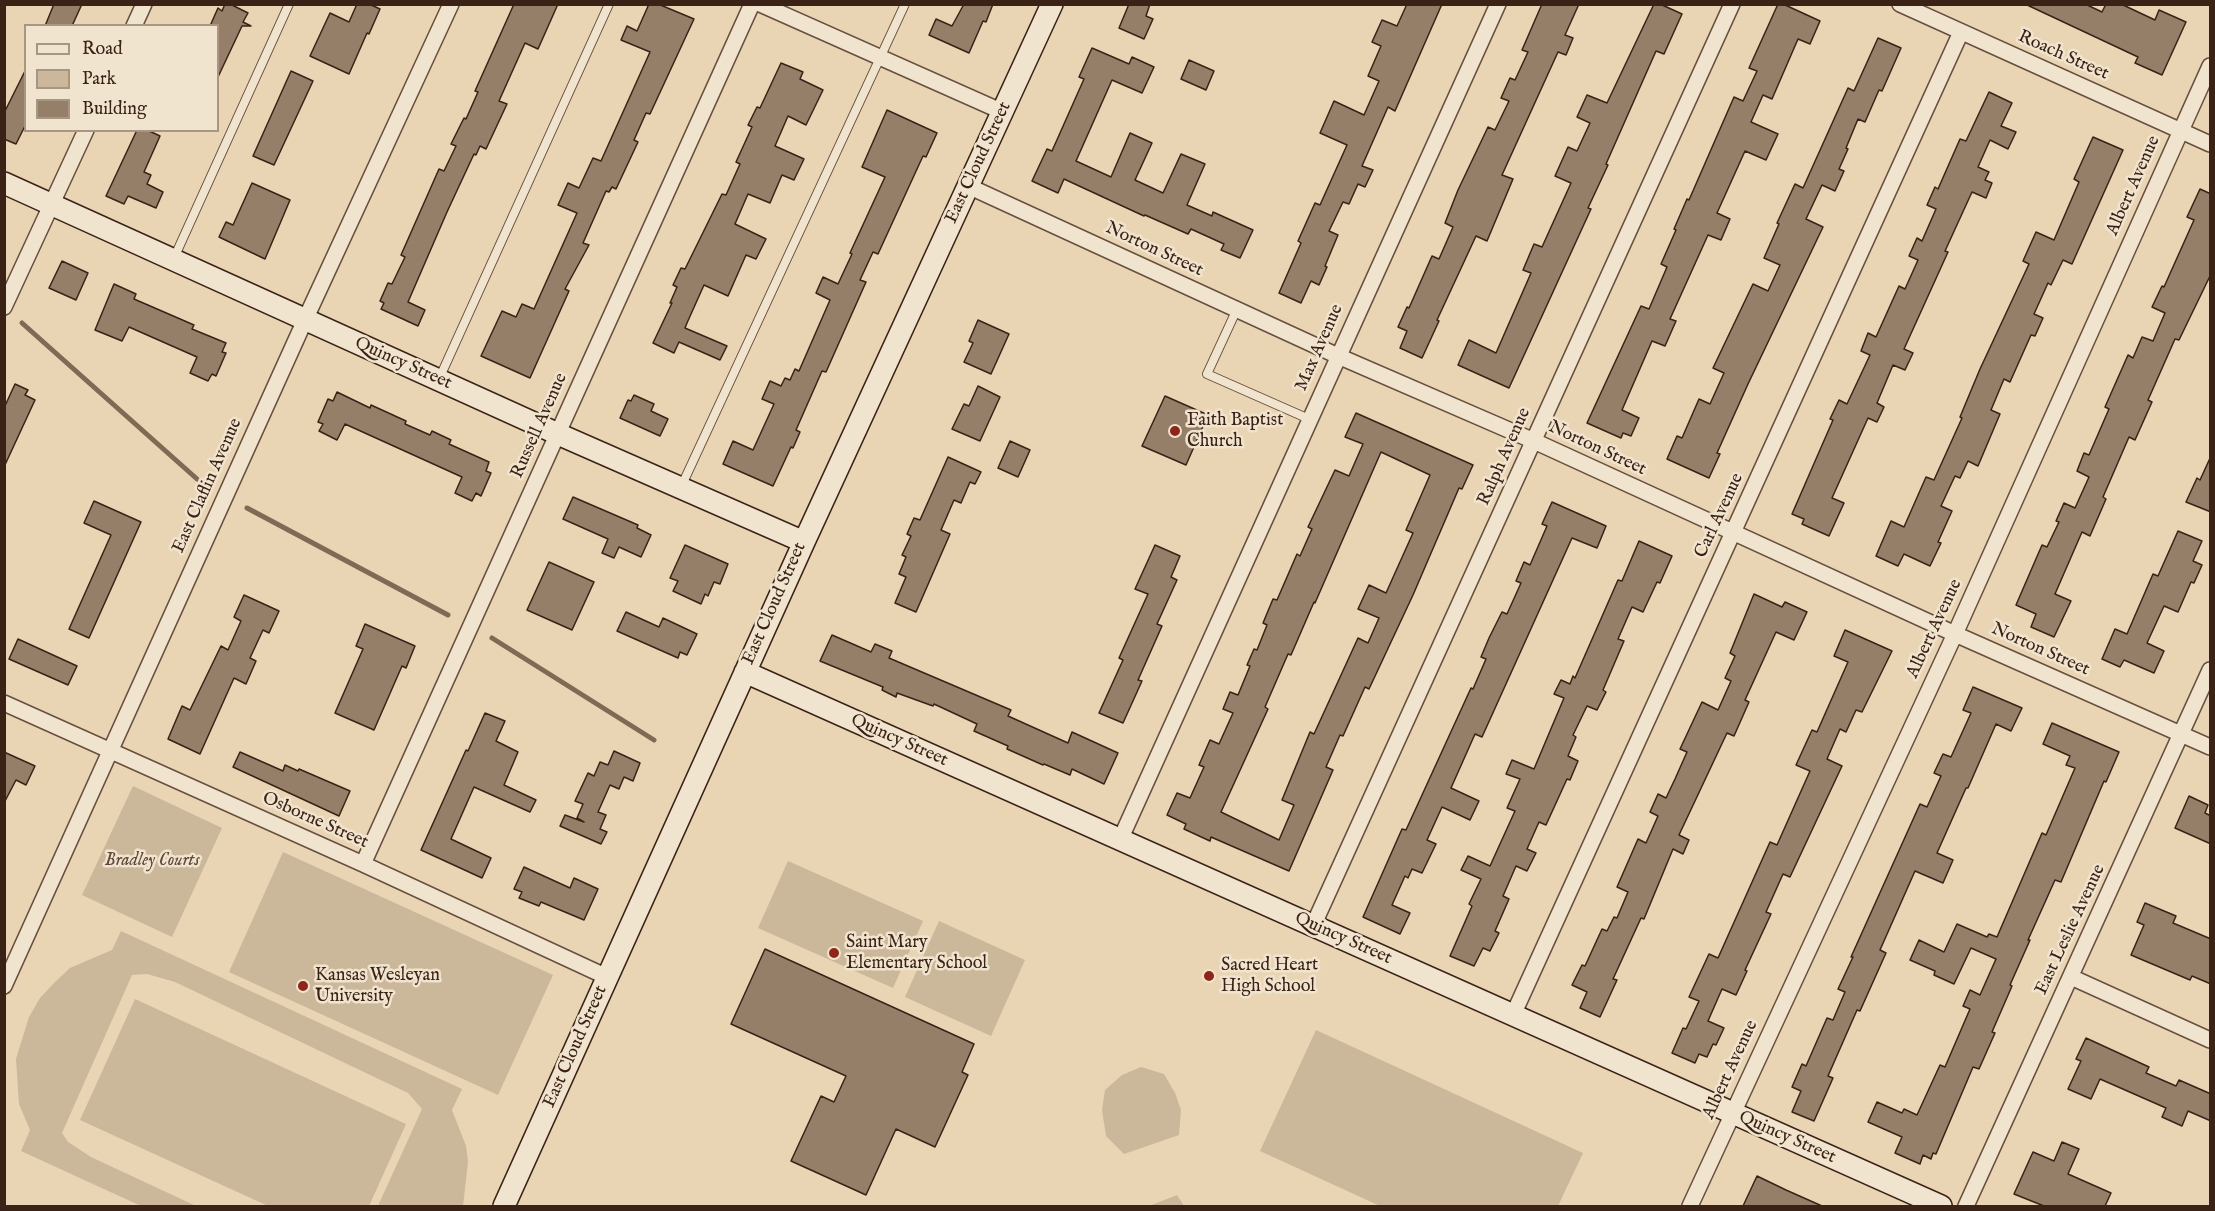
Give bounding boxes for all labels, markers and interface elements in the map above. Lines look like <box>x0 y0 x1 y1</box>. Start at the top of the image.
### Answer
legend <box>24 24 219 132</box>
street label: Roach Street <box>2014 26 2112 86</box>
text: Road <box>82 38 123 61</box>
text: Park <box>82 68 116 91</box>
text: Building <box>82 98 147 121</box>
street label: East Cloud Street <box>941 99 1017 227</box>
street label: Albert Avenue <box>2102 133 2166 239</box>
street label: Norton Street <box>1102 218 1206 282</box>
street label: Max Avenue <box>1291 301 1349 395</box>
street label: Quincy Street <box>351 333 455 395</box>
street label: Russell Avenue <box>507 370 573 482</box>
street label: Ralph Avenue <box>1474 405 1536 509</box>
place label: Faith Baptist Church <box>1187 410 1283 452</box>
street label: East Claflin Avenue <box>169 415 247 557</box>
street label: Norton Street <box>1545 417 1649 481</box>
marker: Faith Baptist Church <box>1168 424 1182 438</box>
street label: Carl Avenue <box>1691 470 1749 562</box>
street label: East Cloud Street <box>738 540 812 668</box>
street label: Albert Avenue <box>1903 576 1967 682</box>
street label: Norton Street <box>1987 619 2093 681</box>
street label: Quincy Street <box>847 710 951 772</box>
street label: Osborne Street <box>259 788 371 854</box>
park label: Bradley Courts <box>104 850 200 872</box>
street label: East Leslie Avenue <box>2031 862 2111 998</box>
street label: Quincy Street <box>1291 908 1395 970</box>
place label: Saint Mary Elementary School <box>846 932 987 974</box>
marker: Saint Mary Elementary School <box>827 946 841 960</box>
place label: Sacred Heart High School <box>1221 955 1318 998</box>
place label: Kansas Wesleyan University <box>315 965 440 1008</box>
marker: Sacred Heart High School <box>1202 969 1216 983</box>
marker: Kansas Wesleyan University <box>296 979 310 993</box>
street label: East Cloud Street <box>539 983 613 1111</box>
street label: Albert Avenue <box>1699 1017 1763 1123</box>
street label: Quincy Street <box>1735 1107 1839 1169</box>

